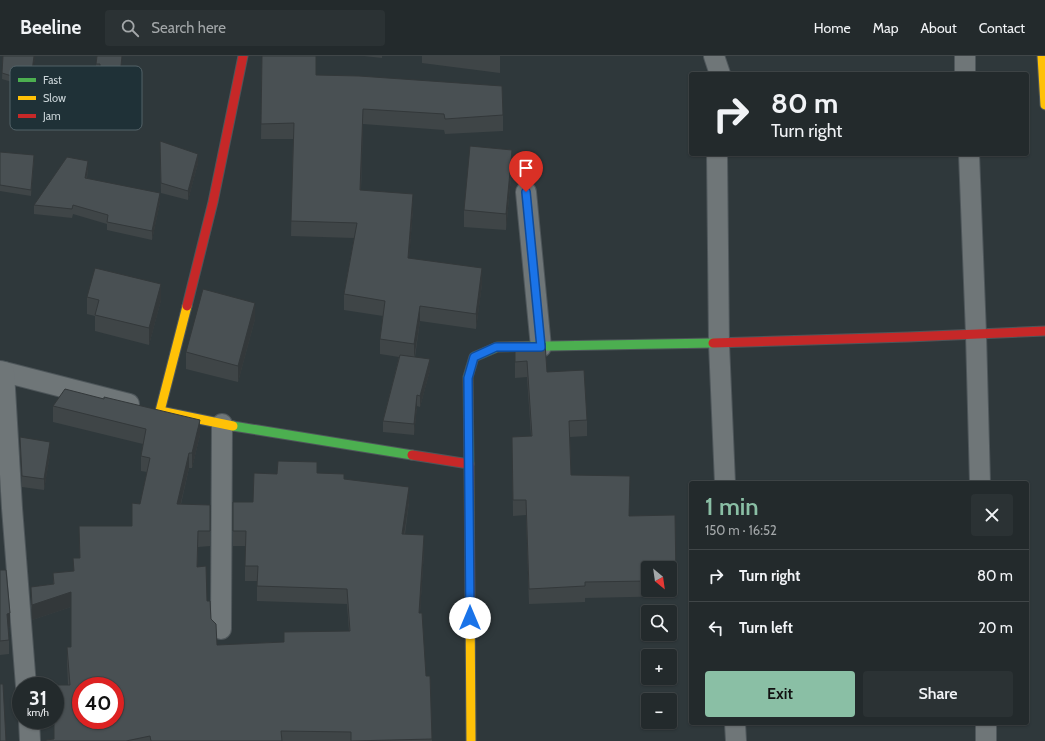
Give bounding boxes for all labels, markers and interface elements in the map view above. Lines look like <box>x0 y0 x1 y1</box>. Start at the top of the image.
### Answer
search box <box>105 10 385 46</box>
text: Beeline <box>20 16 81 39</box>
icon: search <box>119 17 141 39</box>
text: Search here <box>151 19 226 37</box>
text: Home <box>814 19 851 37</box>
text: Map <box>873 19 898 37</box>
text: About <box>920 19 957 37</box>
text: Contact <box>979 19 1025 37</box>
legend <box>10 66 142 130</box>
text: Fast <box>43 73 62 87</box>
text: 80 m <box>771 86 838 120</box>
icon: right <box>705 88 757 140</box>
text: Slow <box>43 91 66 105</box>
text: Jam <box>42 109 61 123</box>
text: Turn right <box>771 120 842 142</box>
pin <box>509 151 543 192</box>
icon: arrive <box>515 157 537 179</box>
text: 1 min <box>705 492 759 521</box>
button: close <box>971 494 1013 536</box>
text: 150 m · 16:52 <box>705 522 777 538</box>
north arrow <box>641 561 677 597</box>
map controls <box>641 561 677 729</box>
icon: right <box>705 565 727 587</box>
text: Turn right <box>739 567 800 585</box>
text: 80 m <box>977 567 1013 585</box>
position arrow <box>449 597 491 639</box>
button: search <box>641 605 677 641</box>
icon: left <box>705 617 727 639</box>
text: Turn left <box>739 619 793 637</box>
text: 20 m <box>978 619 1013 637</box>
button: + <box>641 649 677 685</box>
button: Exit <box>705 671 855 717</box>
button: Share <box>863 671 1013 717</box>
speed limit sign: 40 <box>72 677 124 729</box>
text: 31 <box>29 686 47 710</box>
button: − <box>641 693 677 729</box>
text: km/h <box>27 706 49 719</box>

